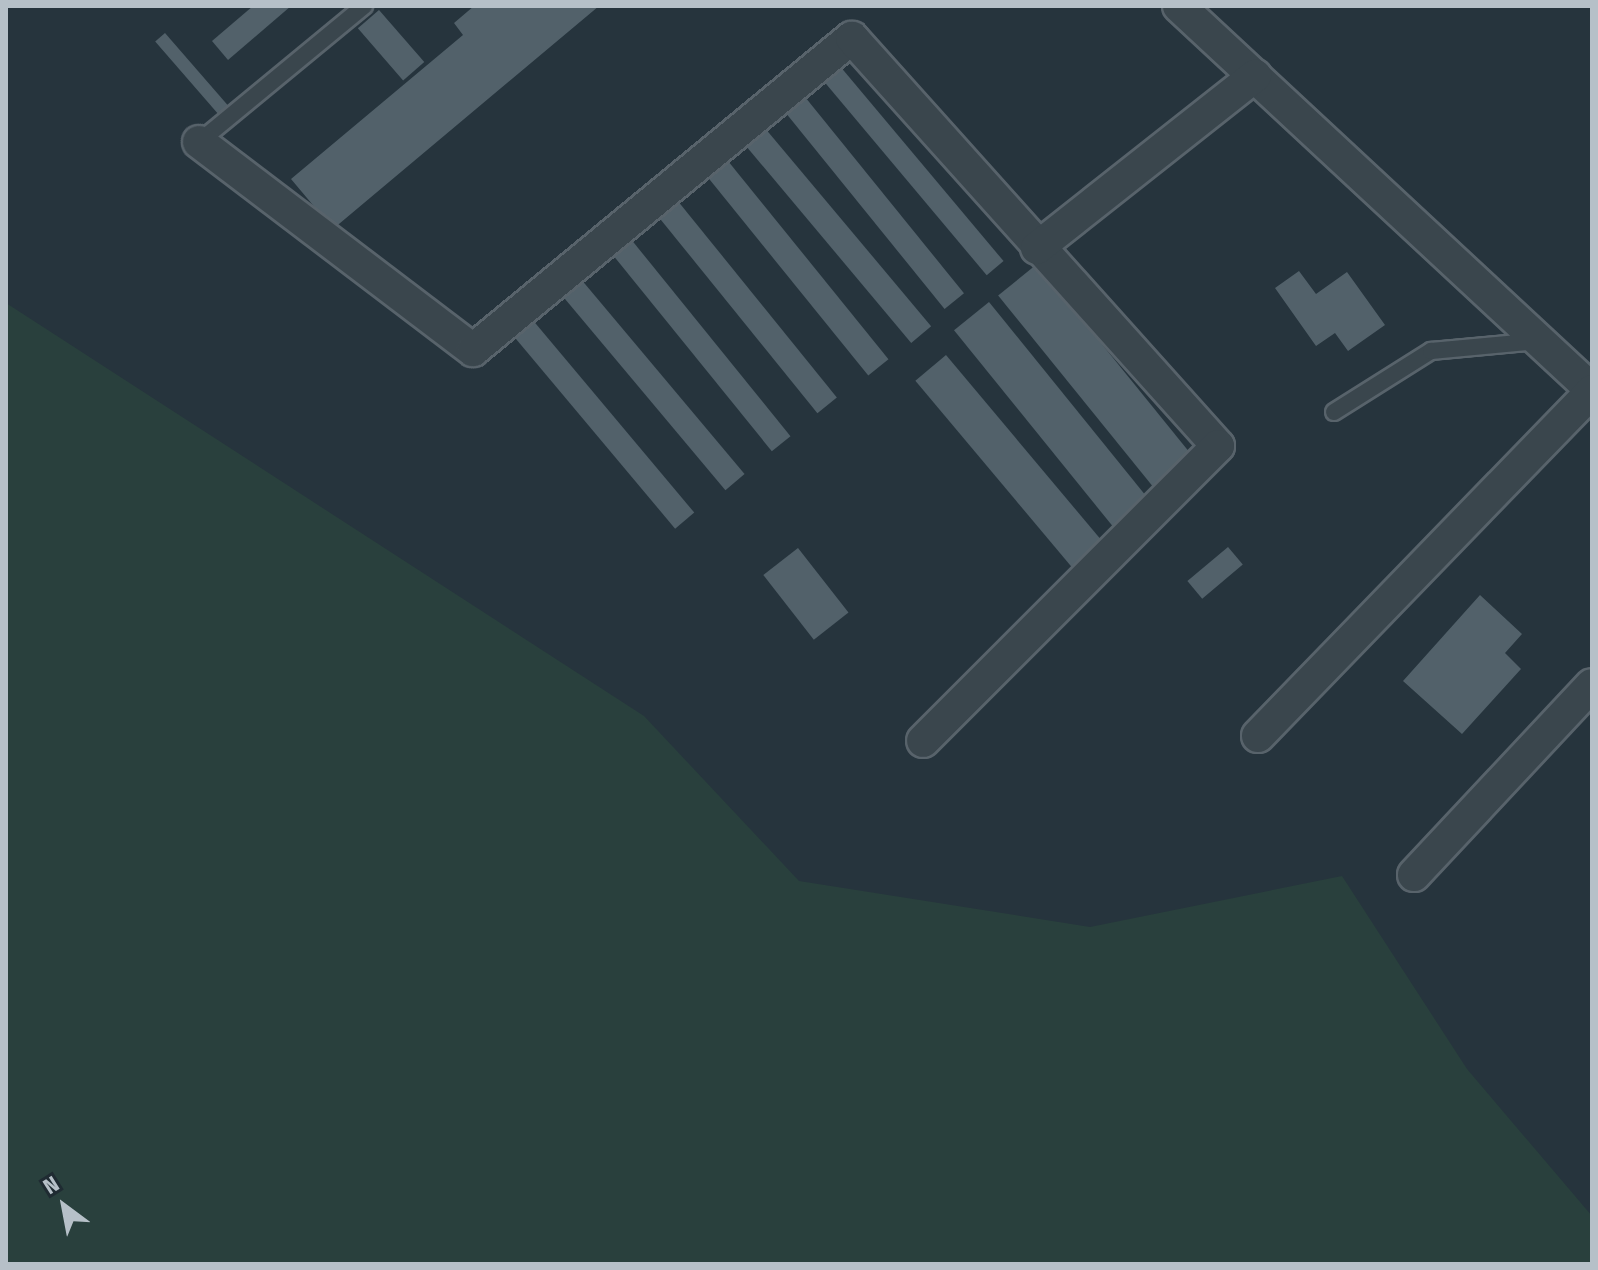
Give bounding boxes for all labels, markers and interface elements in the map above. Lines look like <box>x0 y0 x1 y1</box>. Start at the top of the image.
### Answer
north arrow <box>24 1166 104 1246</box>
text: N <box>38 1170 64 1200</box>

